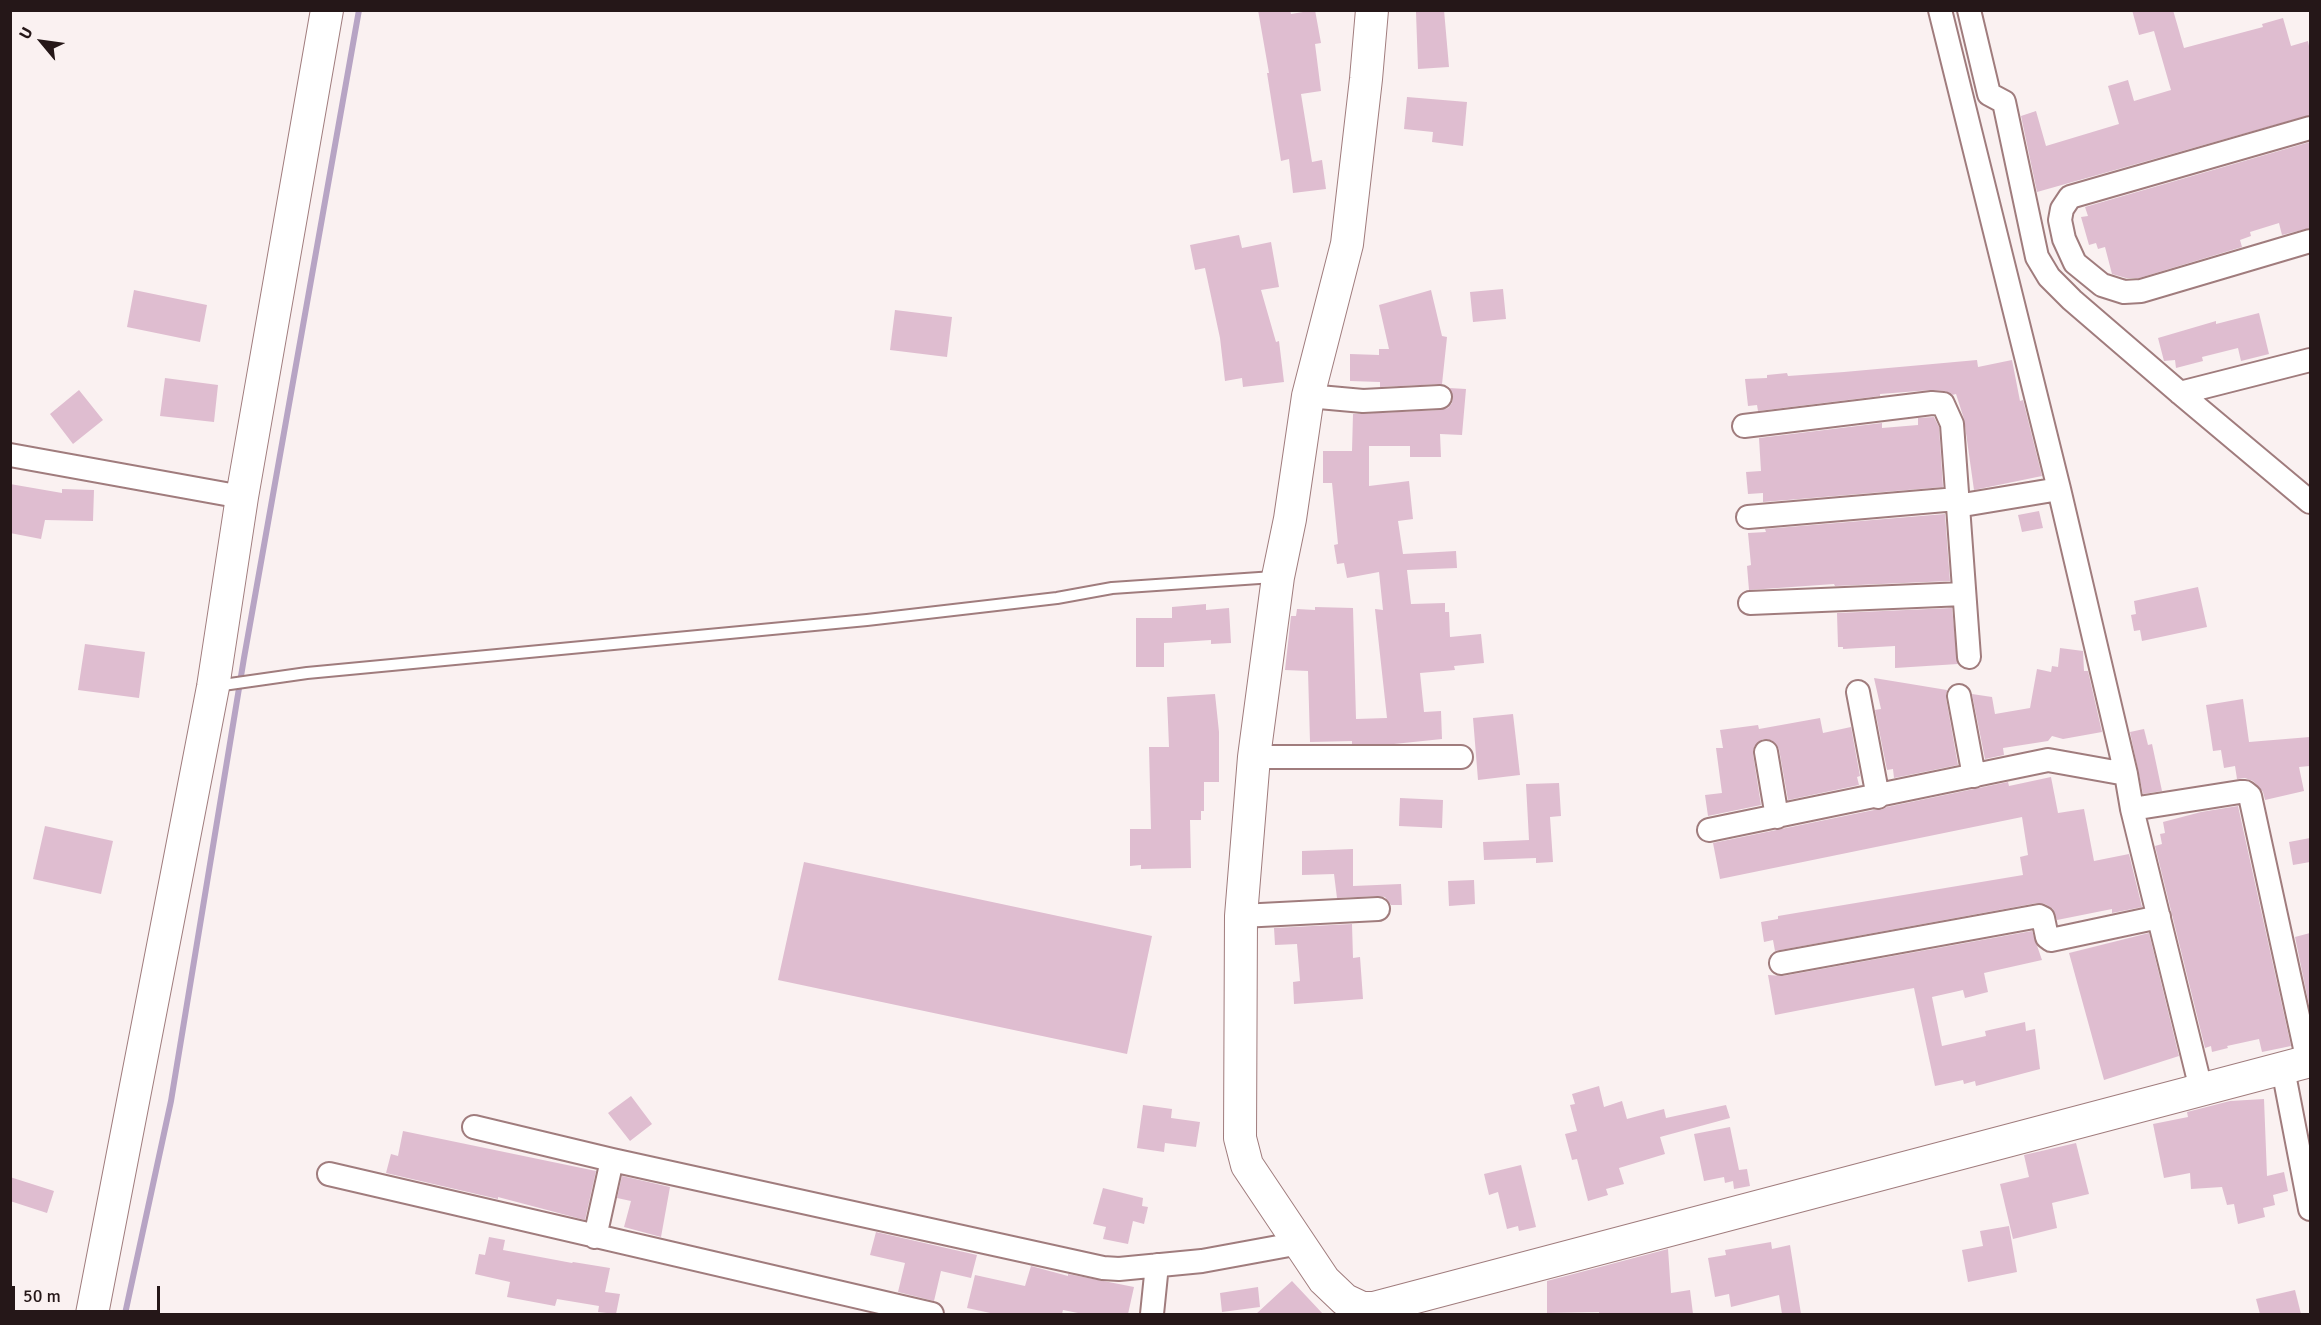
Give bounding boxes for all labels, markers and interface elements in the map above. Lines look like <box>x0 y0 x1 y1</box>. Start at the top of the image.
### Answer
north arrow <box>12 12 72 72</box>
text: U <box>15 24 38 43</box>
scale bar <box>15 1274 164 1312</box>
text: 50 m <box>23 1285 61 1307</box>

